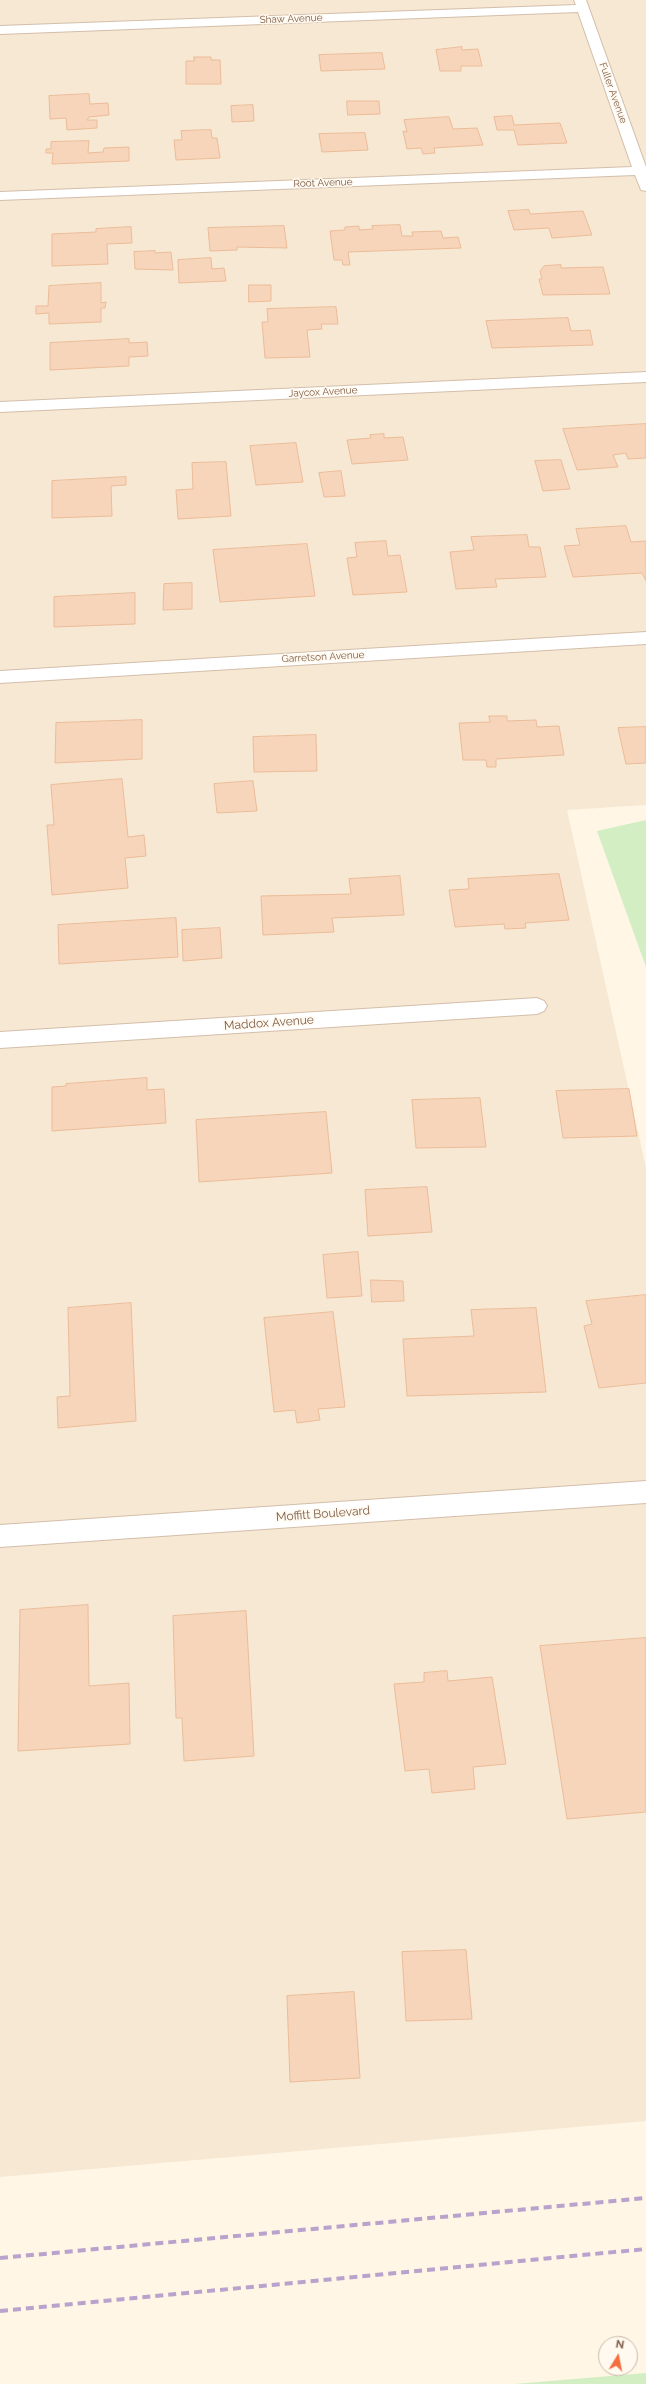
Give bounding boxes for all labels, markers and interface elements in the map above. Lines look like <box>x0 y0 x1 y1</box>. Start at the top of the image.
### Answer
street label: Shaw Avenue <box>259 12 323 26</box>
street label: Fuller Avenue <box>596 61 630 125</box>
street label: Root Avenue <box>293 176 353 190</box>
street label: Jaycox Avenue <box>288 384 358 400</box>
street label: Garretson Avenue <box>281 649 365 665</box>
street label: Maddox Avenue <box>224 1013 314 1033</box>
street label: Moffitt Boulevard <box>276 1504 370 1524</box>
north arrow <box>598 2336 638 2376</box>
text: N <box>615 2338 625 2352</box>

